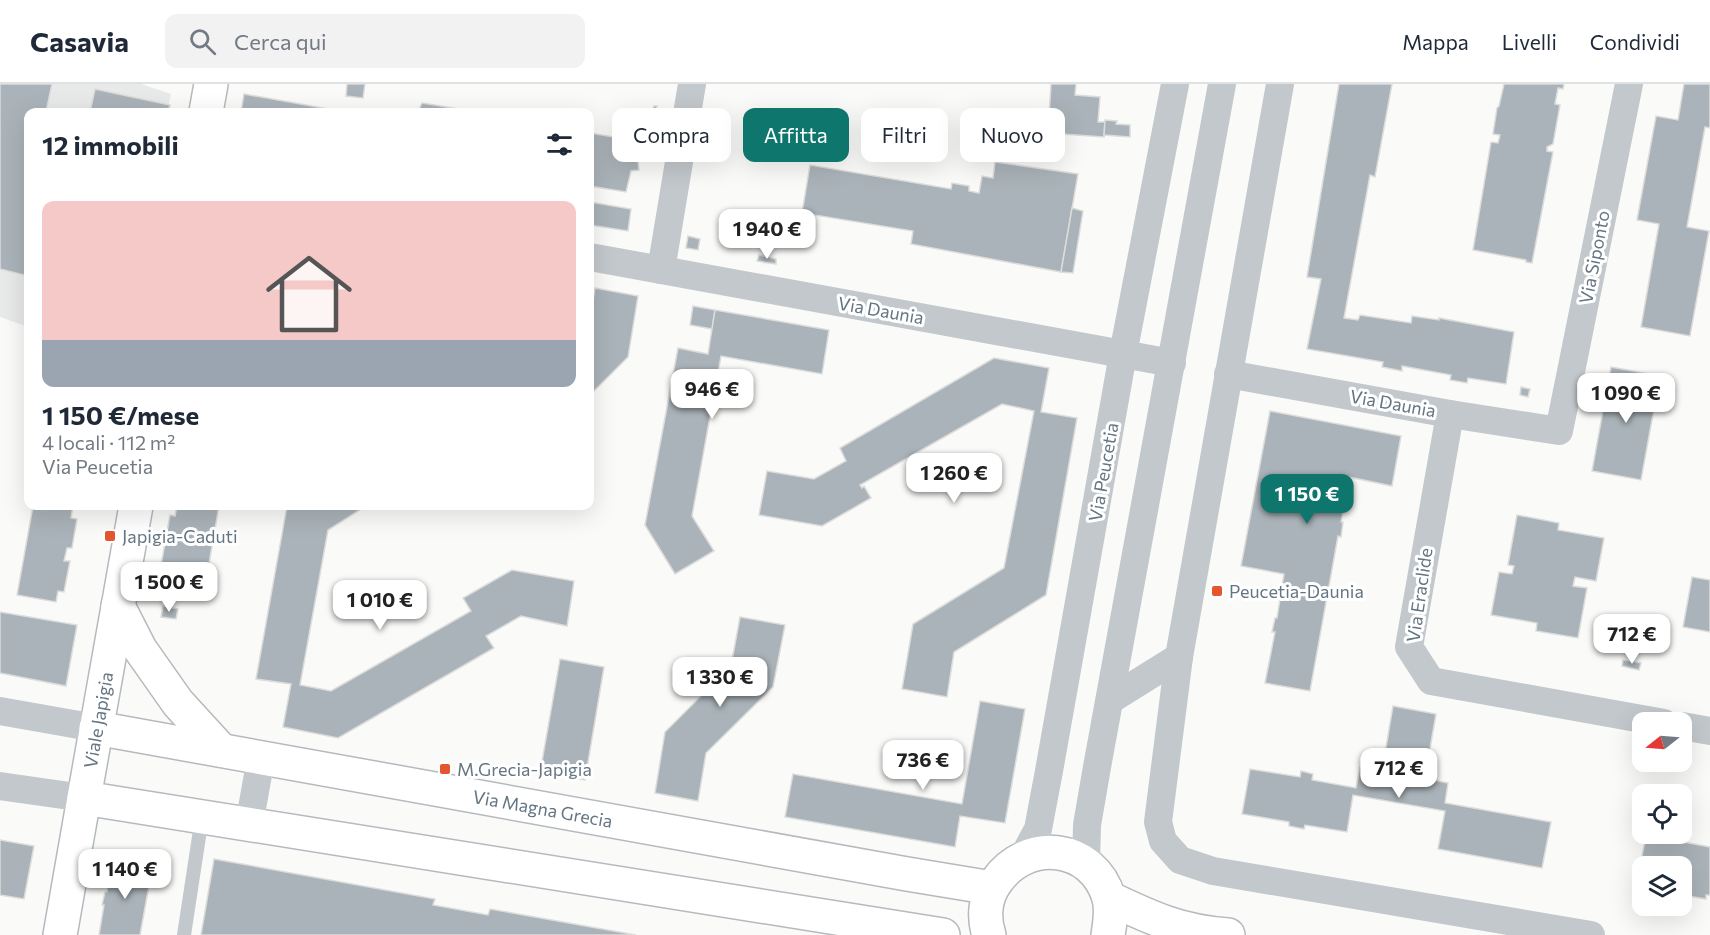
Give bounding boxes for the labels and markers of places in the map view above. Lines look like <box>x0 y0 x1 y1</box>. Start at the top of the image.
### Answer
pin: 1 940 € <box>712 209 822 260</box>
pin: 946 € <box>670 369 754 420</box>
pin: 1 090 € <box>1571 373 1681 424</box>
pin: 1 260 € <box>899 453 1009 504</box>
pin: 1 150 € <box>1252 474 1362 525</box>
place label: Japigia-Caduti <box>122 525 238 547</box>
marker: Japigia-Caduti <box>103 529 117 543</box>
pin: 1 500 € <box>114 562 224 613</box>
pin: 1 010 € <box>325 580 435 631</box>
place label: Peucetia-Daunia <box>1229 580 1364 602</box>
marker: Peucetia-Daunia <box>1210 584 1224 598</box>
pin: 712 € <box>1590 614 1674 665</box>
pin: 1 330 € <box>665 657 775 708</box>
pin: 736 € <box>881 740 965 791</box>
pin: 712 € <box>1357 748 1441 799</box>
place label: M.Grecia-Japigia <box>457 758 592 780</box>
marker: M.Grecia-Japigia <box>438 762 452 776</box>
pin: 1 140 € <box>70 849 180 900</box>

